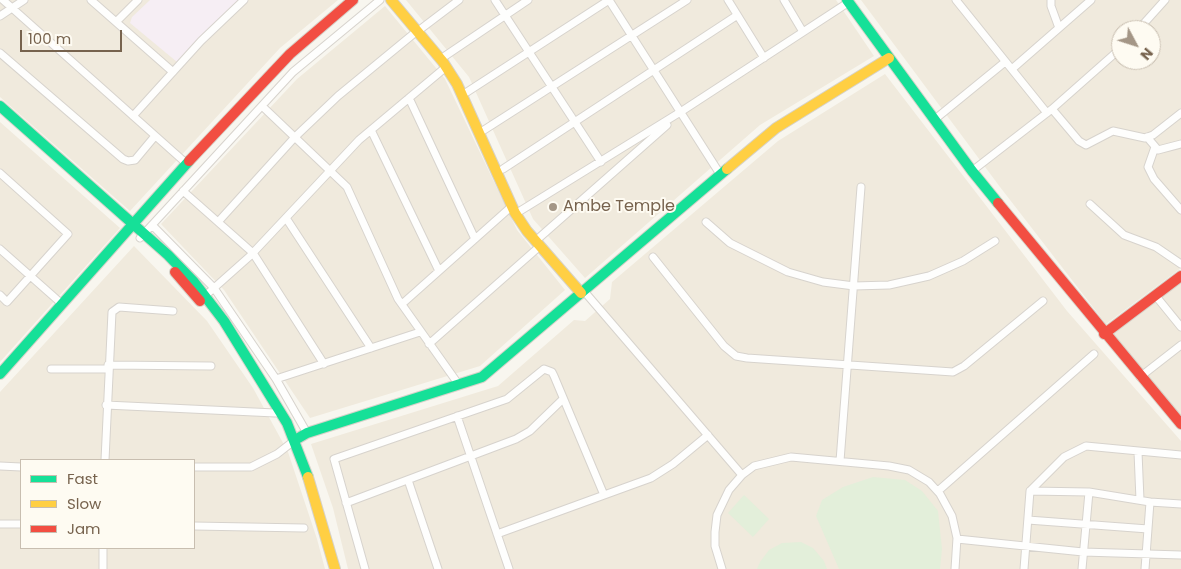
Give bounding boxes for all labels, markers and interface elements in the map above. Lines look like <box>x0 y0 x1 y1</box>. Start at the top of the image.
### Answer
scale bar <box>22 20 125 52</box>
north arrow <box>1111 20 1161 70</box>
text: 100 m <box>28 28 71 49</box>
text: N <box>1136 44 1158 64</box>
place label: Ambe Temple <box>563 197 675 217</box>
marker: Ambe Temple <box>547 201 559 213</box>
legend <box>20 459 195 549</box>
text: Fast <box>67 468 98 489</box>
text: Slow <box>67 493 101 514</box>
text: Jam <box>67 518 101 539</box>

